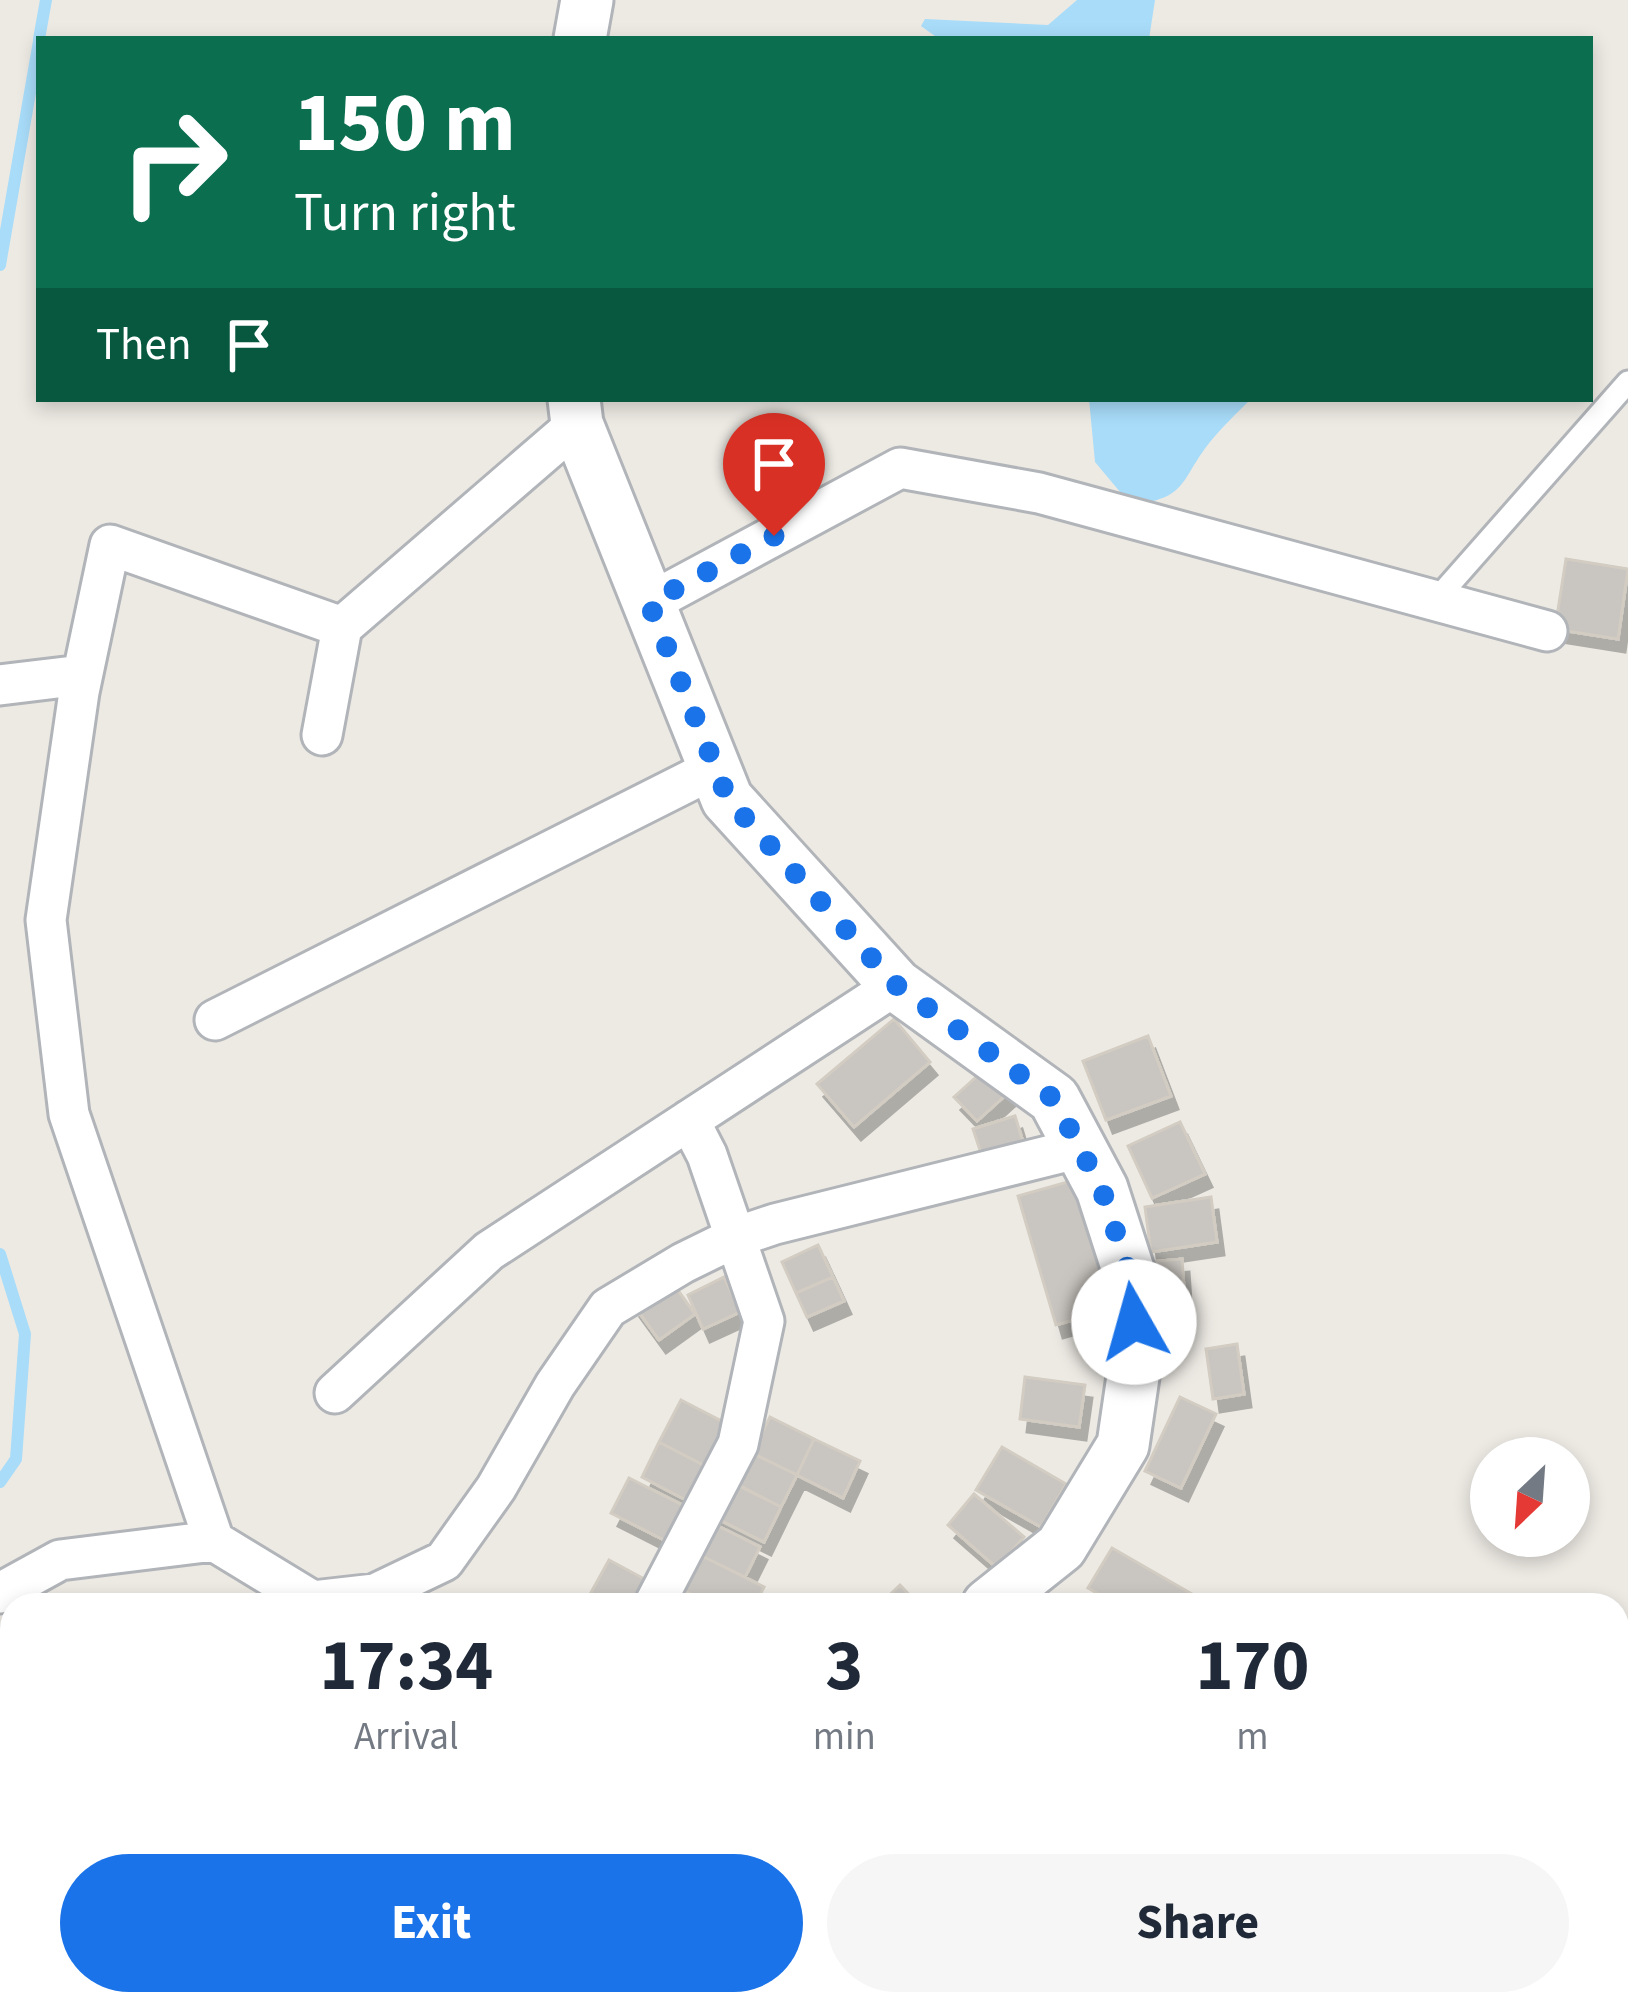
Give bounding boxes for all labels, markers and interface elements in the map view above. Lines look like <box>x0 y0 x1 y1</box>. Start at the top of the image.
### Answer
text: 150 m <box>294 64 516 184</box>
icon: right <box>96 84 252 240</box>
text: Turn right <box>294 175 516 252</box>
icon: arrive <box>216 312 282 378</box>
text: Then <box>96 313 192 377</box>
pin <box>723 413 825 536</box>
icon: arrive <box>741 431 807 497</box>
position arrow <box>1071 1259 1197 1385</box>
north arrow <box>1470 1437 1590 1557</box>
map controls <box>1470 1437 1590 1557</box>
text: 17:34 <box>320 1615 493 1718</box>
text: 3 <box>825 1615 863 1718</box>
text: 170 <box>1195 1615 1310 1718</box>
text: Arrival <box>354 1709 459 1765</box>
text: min <box>813 1709 876 1765</box>
text: m <box>1236 1709 1269 1765</box>
button: Exit <box>60 1854 803 1992</box>
button: Share <box>827 1854 1569 1992</box>

